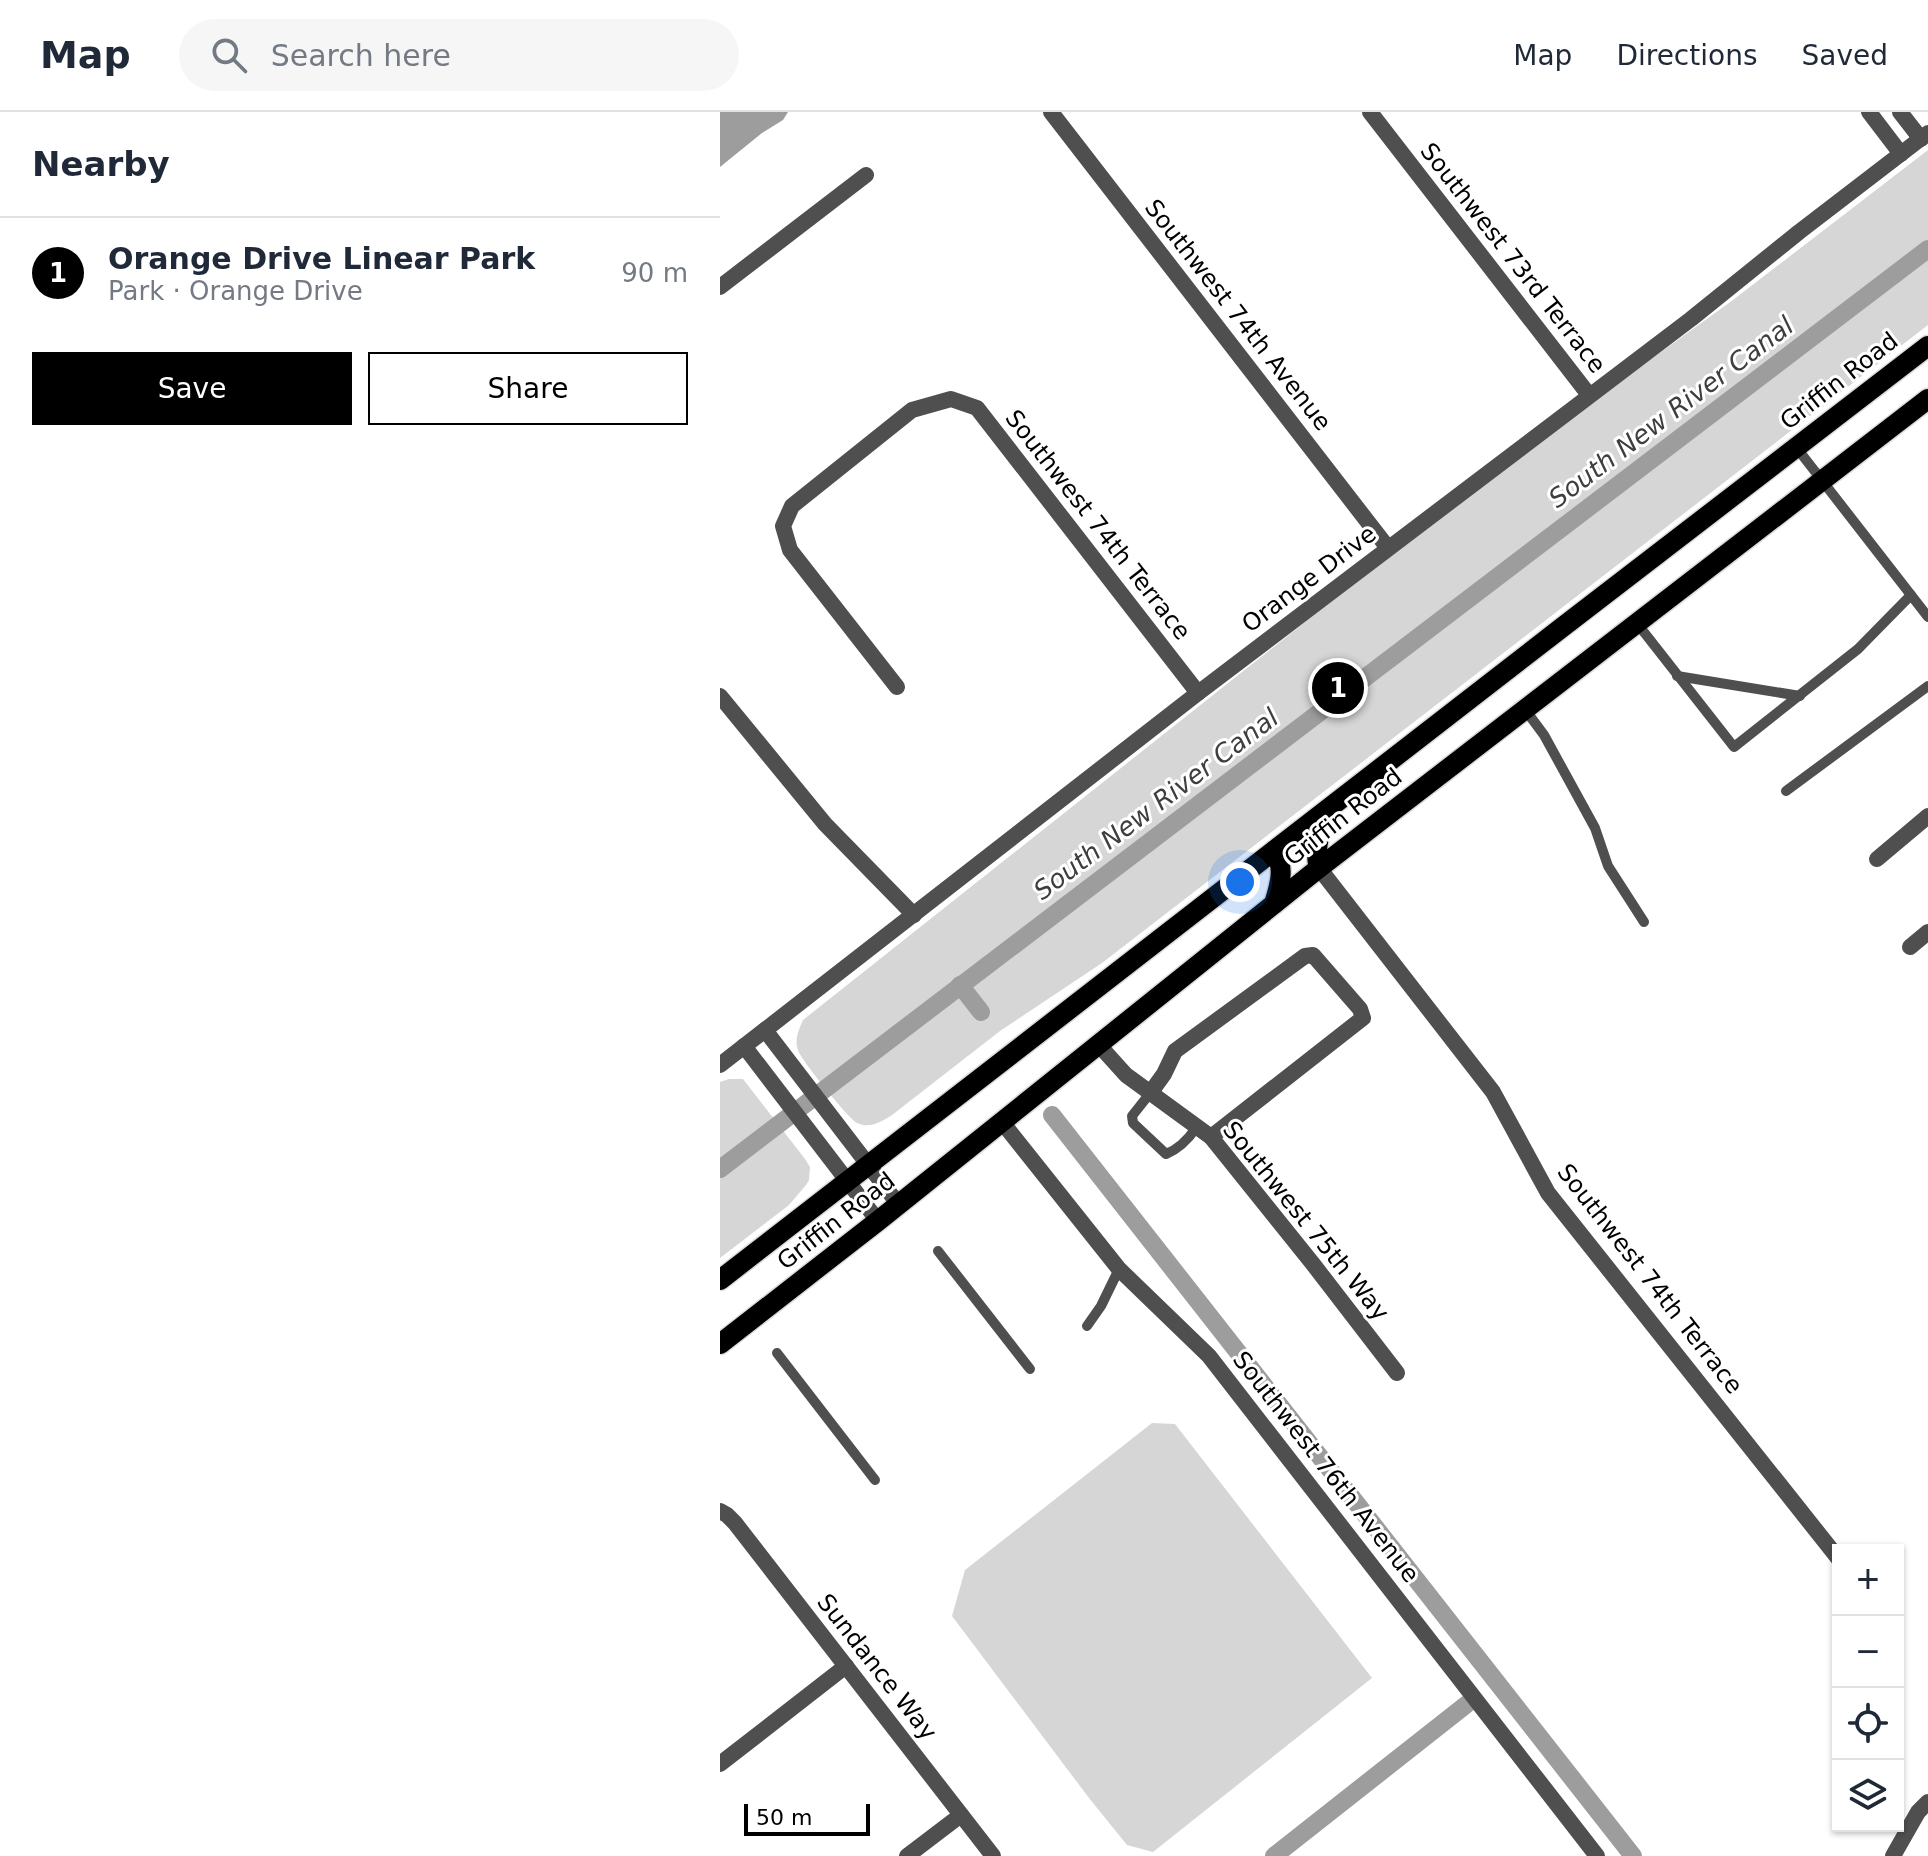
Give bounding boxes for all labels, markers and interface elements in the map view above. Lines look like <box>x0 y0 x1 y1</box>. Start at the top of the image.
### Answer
search box <box>179 19 739 91</box>
text: Map <box>40 33 131 77</box>
icon: search <box>207 33 251 77</box>
text: Search here <box>271 38 451 73</box>
text: Map <box>1513 39 1572 72</box>
text: Directions <box>1616 39 1757 72</box>
text: Saved <box>1801 39 1888 72</box>
street label: Southwest 73rd Terrace <box>1415 138 1611 378</box>
text: Nearby <box>32 144 170 184</box>
street label: Southwest 74th Avenue <box>1139 194 1337 436</box>
text: Orange Drive Linear Park <box>108 241 535 276</box>
text: 1 <box>49 258 67 288</box>
text: 90 m <box>621 258 688 288</box>
text: Park · Orange Drive <box>108 276 363 306</box>
water label: South New River Canal <box>1543 310 1800 514</box>
street label: Griffin Road <box>1775 326 1903 436</box>
button: Save <box>32 352 352 425</box>
button: Share <box>368 352 688 425</box>
street label: Southwest 74th Terrace <box>1000 405 1196 645</box>
street label: Orange Drive <box>1237 520 1381 638</box>
pin: 1 <box>1312 658 1364 718</box>
water label: South New River Canal <box>1028 702 1285 906</box>
street label: Griffin Road <box>1279 762 1407 872</box>
your location <box>1220 862 1260 902</box>
street label: Southwest 75th Way <box>1217 1116 1395 1326</box>
street label: Southwest 74th Terrace <box>1552 1159 1748 1399</box>
street label: Griffin Road <box>772 1166 900 1276</box>
street label: Southwest 76th Avenue <box>1227 1346 1425 1588</box>
map controls <box>1832 1544 1904 1832</box>
button: + <box>1832 1544 1904 1616</box>
street label: Sundance Way <box>811 1588 943 1746</box>
button: − <box>1832 1616 1904 1688</box>
button: locate <box>1832 1688 1904 1760</box>
button: layers <box>1832 1760 1904 1832</box>
scale bar <box>744 1800 870 1836</box>
text: 50 m <box>756 1805 812 1830</box>

